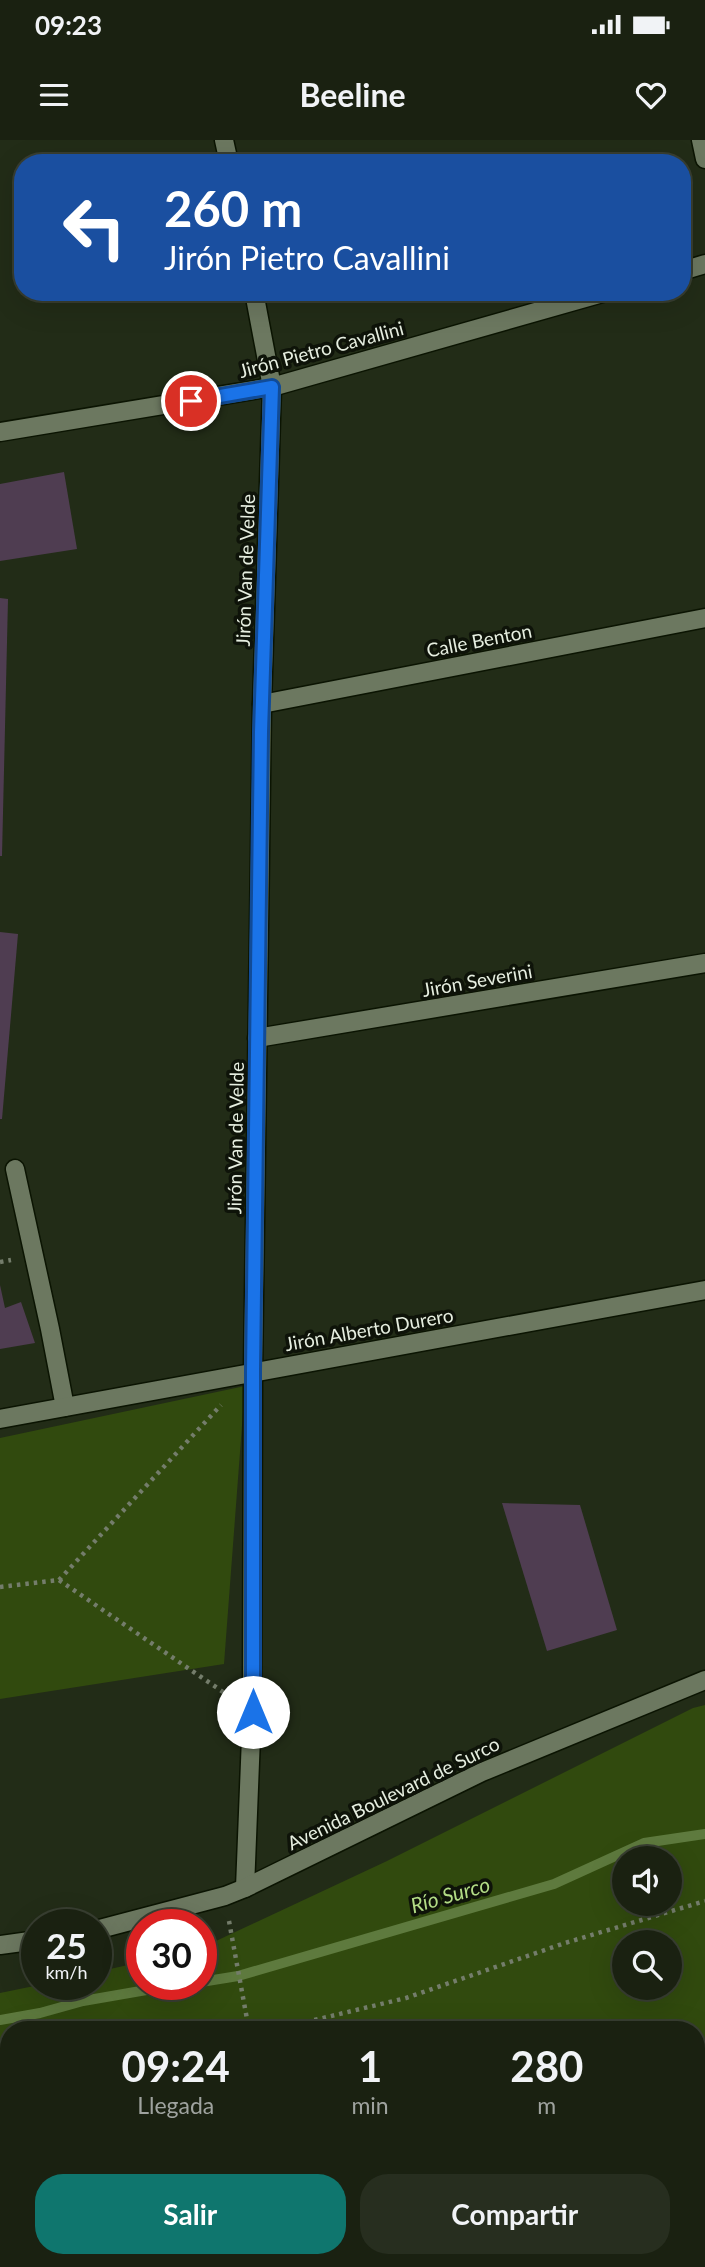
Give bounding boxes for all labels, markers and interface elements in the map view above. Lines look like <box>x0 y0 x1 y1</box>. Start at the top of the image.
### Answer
text: 09:23 <box>35 9 102 41</box>
text: Beeline <box>299 75 406 114</box>
icon: menu <box>35 76 73 114</box>
icon: heart <box>632 76 670 114</box>
text: 260 m <box>164 179 302 237</box>
icon: left <box>49 182 140 273</box>
text: Jirón Pietro Cavallini <box>164 238 450 277</box>
street label: Jirón Pietro Cavallini <box>236 316 406 382</box>
pin <box>161 371 221 431</box>
icon: arrive <box>172 382 210 420</box>
street label: Jirón Van de Velde <box>231 493 259 647</box>
street label: Calle Benton <box>424 619 534 661</box>
street label: Jirón Severini <box>420 959 534 1001</box>
street label: Jirón Van de Velde <box>222 1062 248 1214</box>
street label: Jirón Alberto Durero <box>283 1303 455 1355</box>
position arrow <box>216 1675 290 1749</box>
street label: Avenida Boulevard de Surco <box>283 1732 503 1854</box>
map controls <box>612 1846 682 2000</box>
button: sound <box>612 1846 682 1916</box>
water label: Río Surco <box>407 1871 493 1917</box>
speed limit sign: 30 <box>126 1909 217 2000</box>
text: 25 <box>46 1924 87 1966</box>
button: search <box>612 1930 682 2000</box>
text: km/h <box>45 1961 88 1983</box>
text: 09:24 <box>122 2041 230 2091</box>
text: 1 <box>358 2041 382 2091</box>
text: 280 <box>510 2041 583 2091</box>
text: Llegada <box>137 2091 214 2119</box>
text: min <box>351 2091 389 2119</box>
text: m <box>537 2091 556 2119</box>
button: Salir <box>35 2174 346 2254</box>
button: Compartir <box>360 2174 670 2254</box>

